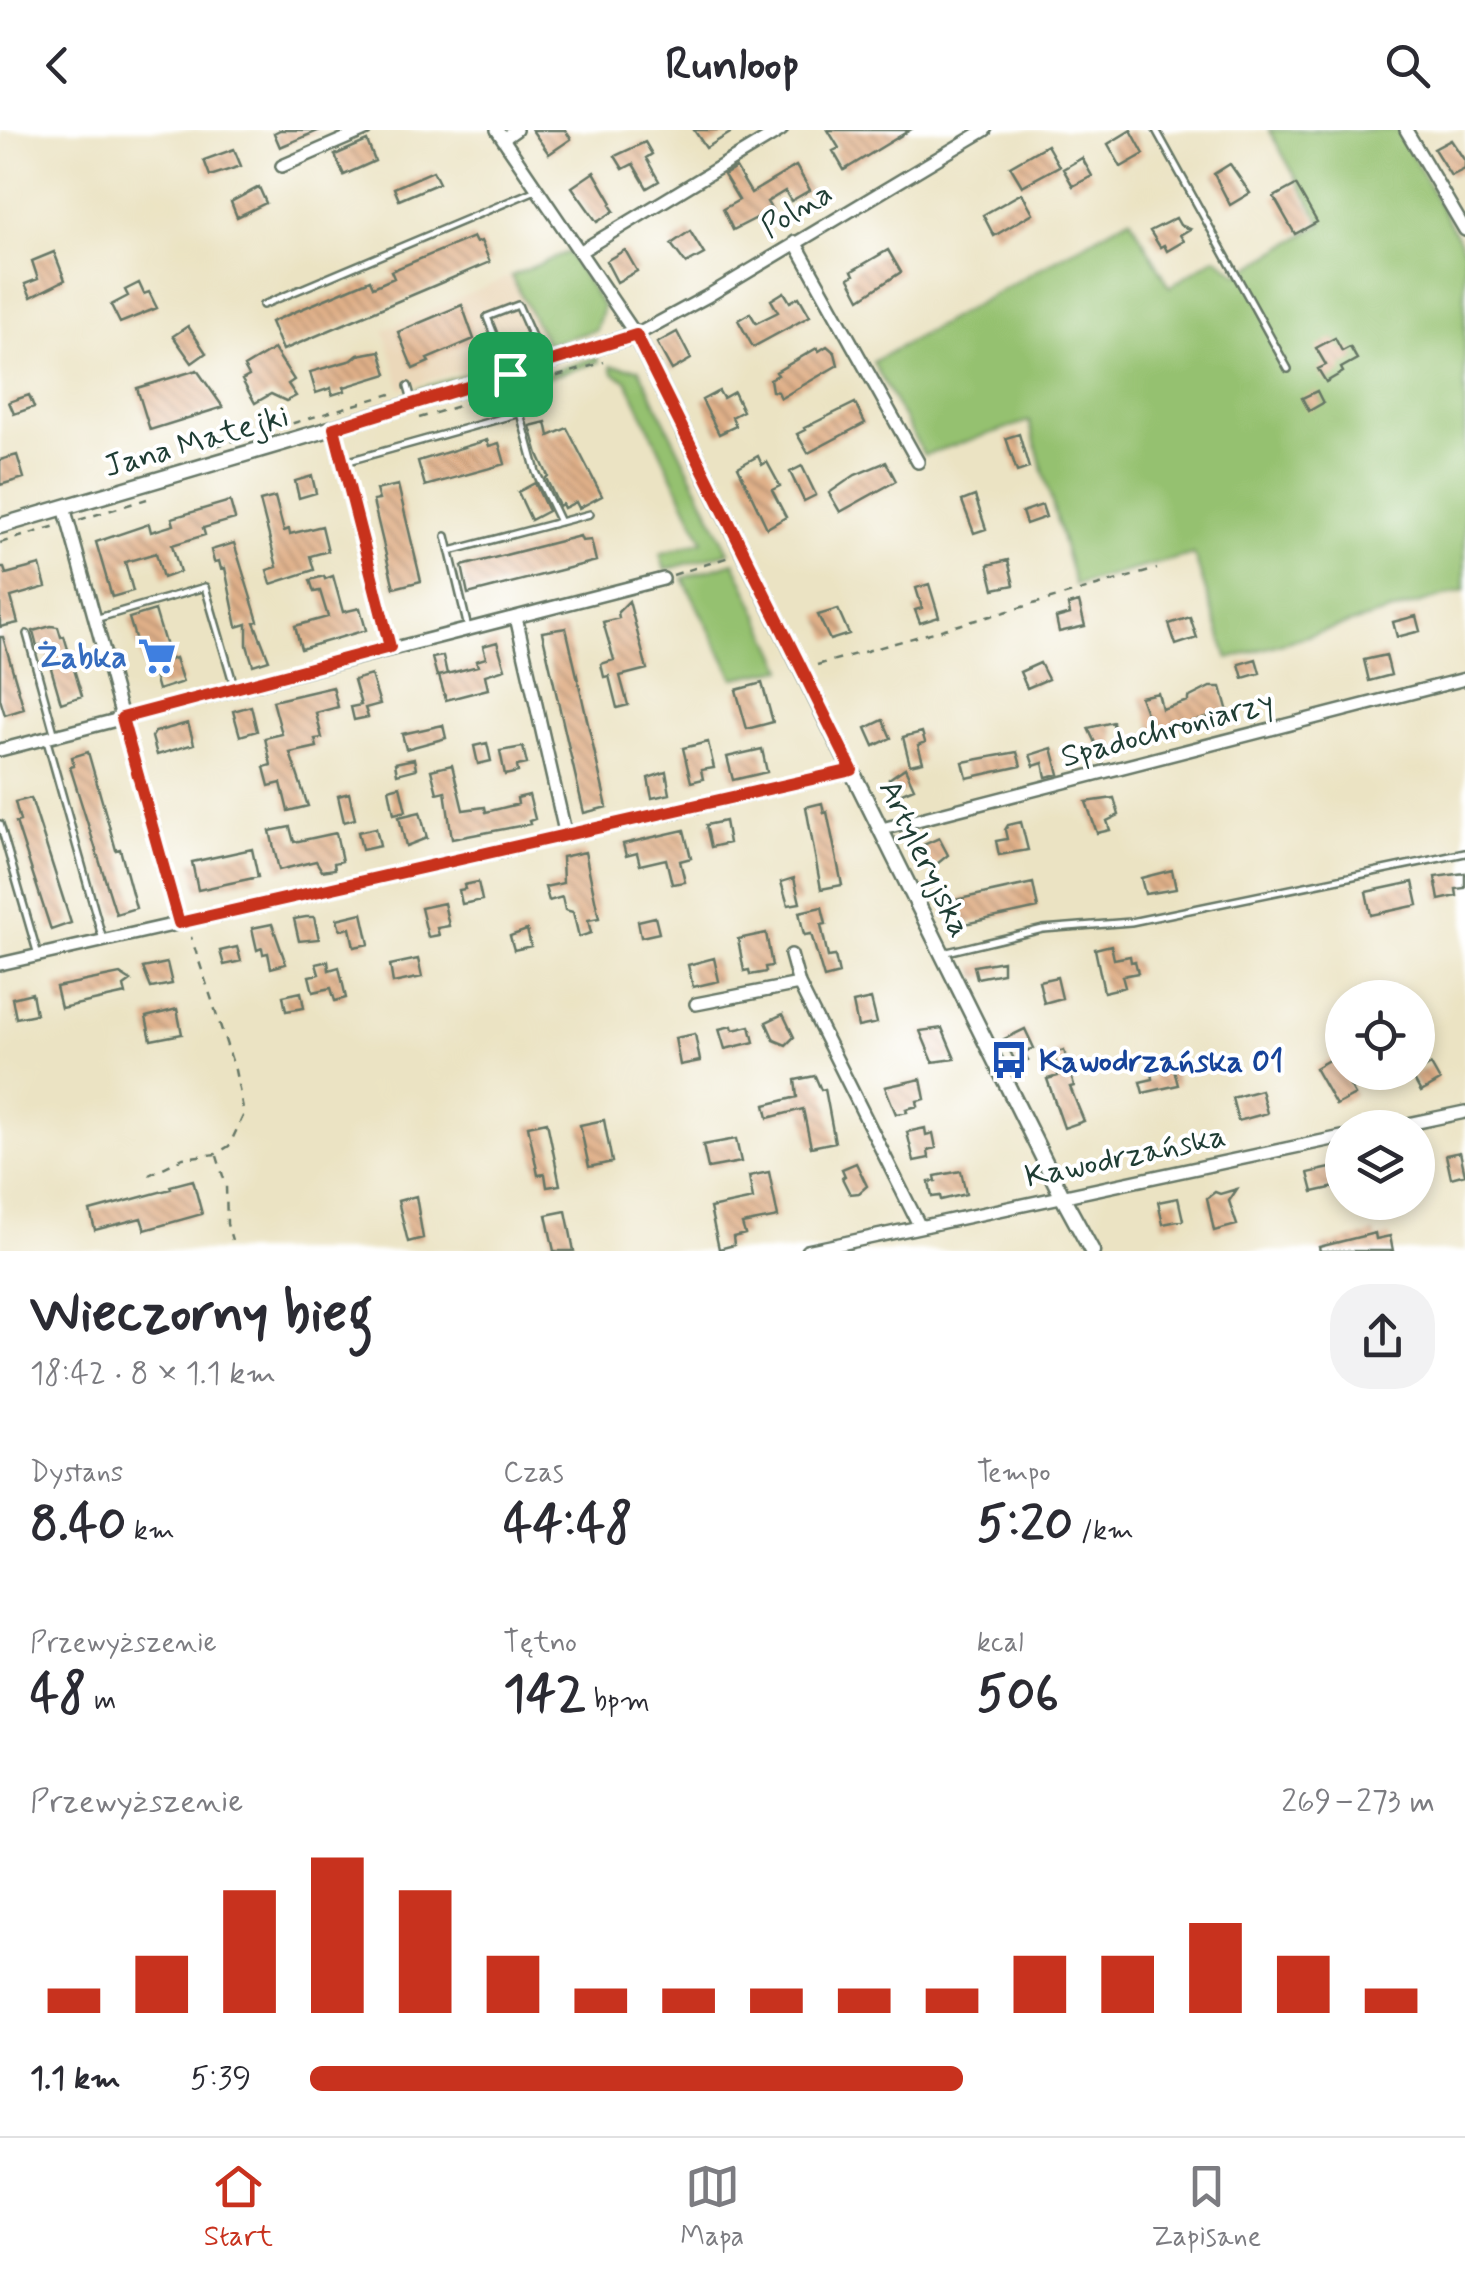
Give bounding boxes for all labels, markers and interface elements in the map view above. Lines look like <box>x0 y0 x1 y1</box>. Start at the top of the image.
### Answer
text: Runloop <box>665 36 800 95</box>
icon: back <box>30 38 85 93</box>
icon: search <box>1380 38 1435 93</box>
street label: Polna <box>753 173 841 248</box>
pin <box>468 332 553 417</box>
icon: arrive <box>483 347 538 402</box>
street label: Jana Matejki <box>99 396 294 488</box>
supermarket icon: Żabka <box>136 635 178 677</box>
place label: Żabka <box>37 637 127 679</box>
street label: Spadochroniarzy <box>1057 681 1278 778</box>
street label: Artyleryjska <box>868 773 980 945</box>
map controls <box>1325 980 1435 1220</box>
button: locate <box>1325 980 1435 1090</box>
bus stop icon: Kawodrzańska 01 <box>988 1039 1030 1081</box>
place label: Kawodrzańska 01 <box>1039 1041 1284 1083</box>
button: layers <box>1325 1110 1435 1220</box>
street label: Kawodrzańska <box>1021 1115 1230 1199</box>
text: Wieczorny bieg <box>30 1279 373 1351</box>
button: share <box>1330 1284 1435 1389</box>
text: 18:42 · 8 × 1.1 km <box>30 1353 276 1395</box>
text: Dystans <box>30 1455 123 1492</box>
text: Czas <box>503 1455 564 1492</box>
text: Tempo <box>977 1455 1051 1492</box>
text: 8.40 <box>30 1492 126 1558</box>
text: 44:48 <box>503 1492 633 1558</box>
text: 5:20 <box>977 1492 1073 1558</box>
text: km <box>126 1513 175 1550</box>
text: /km <box>1073 1513 1134 1550</box>
text: Przewyższenie <box>30 1625 217 1662</box>
text: Tętno <box>503 1625 577 1662</box>
text: kcal <box>977 1625 1024 1662</box>
text: 48 <box>30 1662 87 1728</box>
text: 142 <box>503 1662 586 1728</box>
text: 506 <box>977 1662 1059 1728</box>
text: m <box>87 1683 116 1720</box>
text: bpm <box>586 1683 650 1720</box>
text: Przewyższenie <box>30 1781 243 1823</box>
text: 269–273 m <box>1281 1781 1435 1823</box>
text: 1.1 km <box>30 2058 121 2100</box>
text: 5:39 <box>190 2058 251 2100</box>
tab: Start <box>204 2159 273 2256</box>
tab: Mapa <box>680 2159 744 2256</box>
tab: Zapisane <box>1151 2159 1261 2256</box>

